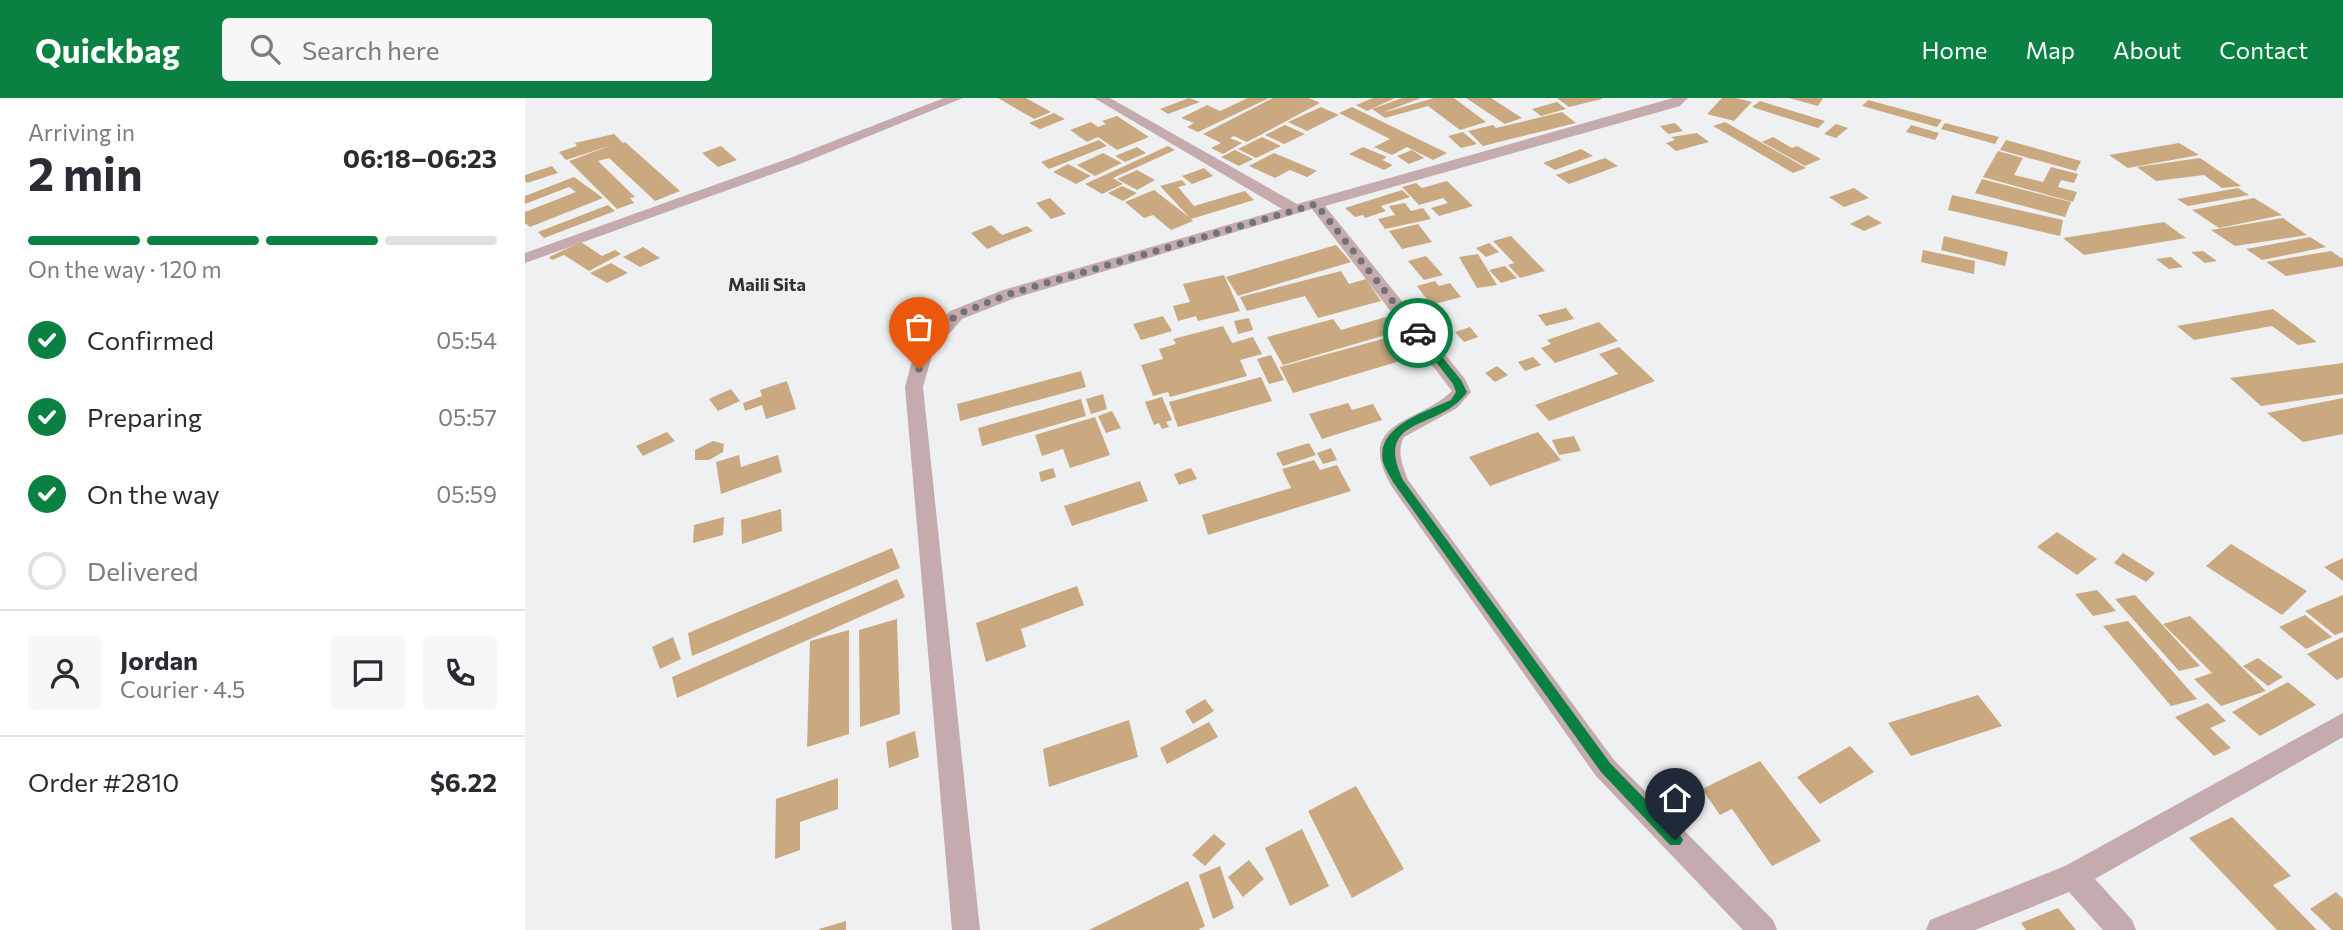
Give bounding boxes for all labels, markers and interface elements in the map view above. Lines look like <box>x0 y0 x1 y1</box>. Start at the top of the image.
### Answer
search box <box>222 18 712 81</box>
text: Quickbag <box>35 29 180 70</box>
icon: search <box>246 30 284 68</box>
text: Search here <box>302 34 439 65</box>
text: Home <box>1922 35 1988 64</box>
text: Map <box>2026 35 2075 64</box>
text: About <box>2113 35 2181 64</box>
text: Contact <box>2219 35 2308 64</box>
text: Arriving in <box>28 118 135 146</box>
text: 06:18–06:23 <box>343 142 497 173</box>
text: 2 min <box>28 144 143 200</box>
text: On the way · 120 m <box>28 255 222 283</box>
district label: Maili Sita <box>728 273 806 295</box>
pin <box>889 297 949 369</box>
courier <box>1383 298 1453 368</box>
icon: bag <box>900 308 938 346</box>
icon: car <box>1399 314 1437 352</box>
icon: check <box>28 321 66 359</box>
text: Confirmed <box>87 324 214 355</box>
text: 05:54 <box>436 326 497 354</box>
icon: check <box>28 398 66 436</box>
text: Preparing <box>87 401 202 432</box>
text: 05:57 <box>438 403 497 431</box>
icon: check <box>28 475 66 513</box>
text: On the way <box>87 478 220 509</box>
text: 05:59 <box>436 480 497 508</box>
text: Delivered <box>87 555 198 586</box>
button: person <box>28 636 102 710</box>
button: chat <box>331 636 405 710</box>
button: phone <box>423 636 497 710</box>
text: Jordan <box>120 644 198 675</box>
text: Courier · 4.5 <box>120 675 245 703</box>
text: Order #2810 <box>28 766 179 797</box>
text: $6.22 <box>430 766 497 797</box>
pin <box>1645 768 1705 840</box>
icon: home <box>1656 779 1694 817</box>

